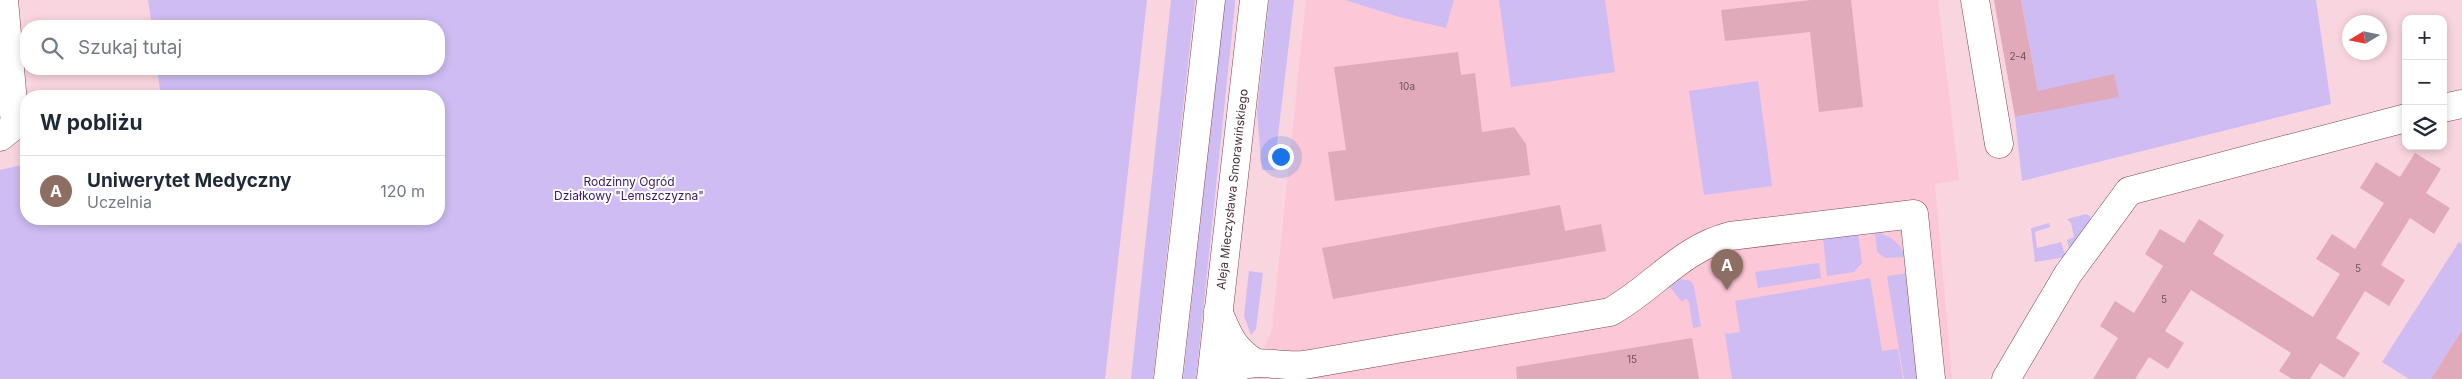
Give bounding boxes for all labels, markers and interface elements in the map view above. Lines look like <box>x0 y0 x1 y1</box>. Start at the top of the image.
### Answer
north arrow <box>2342 15 2387 60</box>
map controls <box>2402 15 2447 150</box>
button: + <box>2402 15 2447 60</box>
search box <box>20 20 445 75</box>
icon: search <box>38 34 66 62</box>
text: Szukaj tutaj <box>78 36 182 59</box>
house number: 2-4 <box>2009 50 2027 62</box>
button: − <box>2402 60 2447 105</box>
house number: 10a <box>1399 80 1415 92</box>
street label: Aleja Mieczysława Smorawińskiego <box>1213 88 1251 290</box>
button: layers <box>2402 105 2447 150</box>
text: W pobliżu <box>40 110 143 135</box>
your location <box>1268 144 1294 170</box>
text: Uniwerytet Medyczny <box>87 169 291 192</box>
park label: Rodzinny Ogród Działkowy "Lemszczyzna" <box>554 174 704 203</box>
text: A <box>50 181 62 201</box>
text: 120 m <box>380 181 425 201</box>
text: Uczelnia <box>87 192 152 212</box>
pin: A <box>1711 249 1743 290</box>
house number: 5 <box>2355 262 2361 274</box>
house number: 5 <box>2161 293 2167 305</box>
house number: 15 <box>1627 353 1637 365</box>

